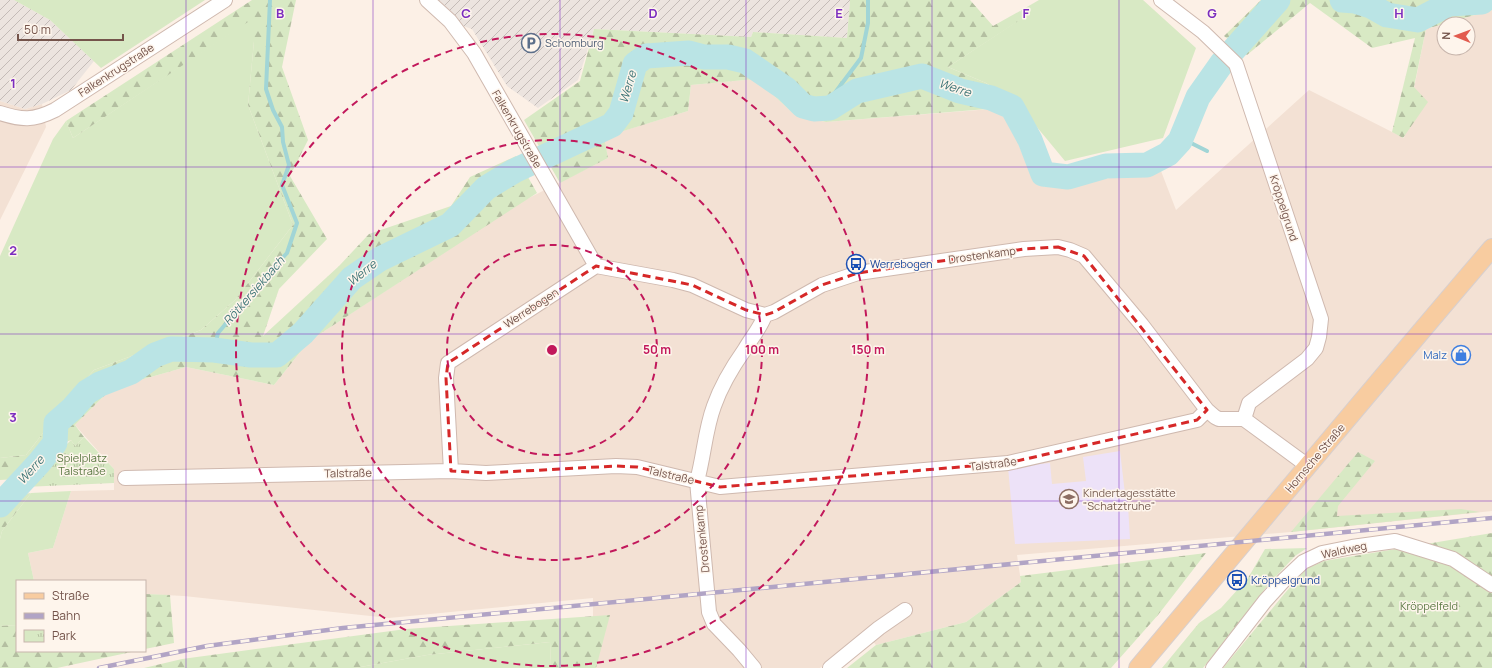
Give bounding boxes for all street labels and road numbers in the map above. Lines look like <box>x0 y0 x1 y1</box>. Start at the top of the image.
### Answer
street label: Falkenkrugstraße <box>75 39 157 100</box>
street label: Falkenkrugstraße <box>489 87 546 171</box>
street label: Kröppelgrund <box>1267 173 1302 243</box>
street label: Drostenkamp <box>947 242 1017 267</box>
street label: Werrebogen <box>500 284 561 331</box>
street label: Hornsche Straße <box>1281 420 1348 495</box>
street label: Talstraße <box>968 453 1018 474</box>
street label: Talstraße <box>646 462 697 487</box>
street label: Talstraße <box>324 465 372 480</box>
street label: Drostenkamp <box>690 504 713 574</box>
street label: Waldweg <box>1320 537 1368 562</box>

